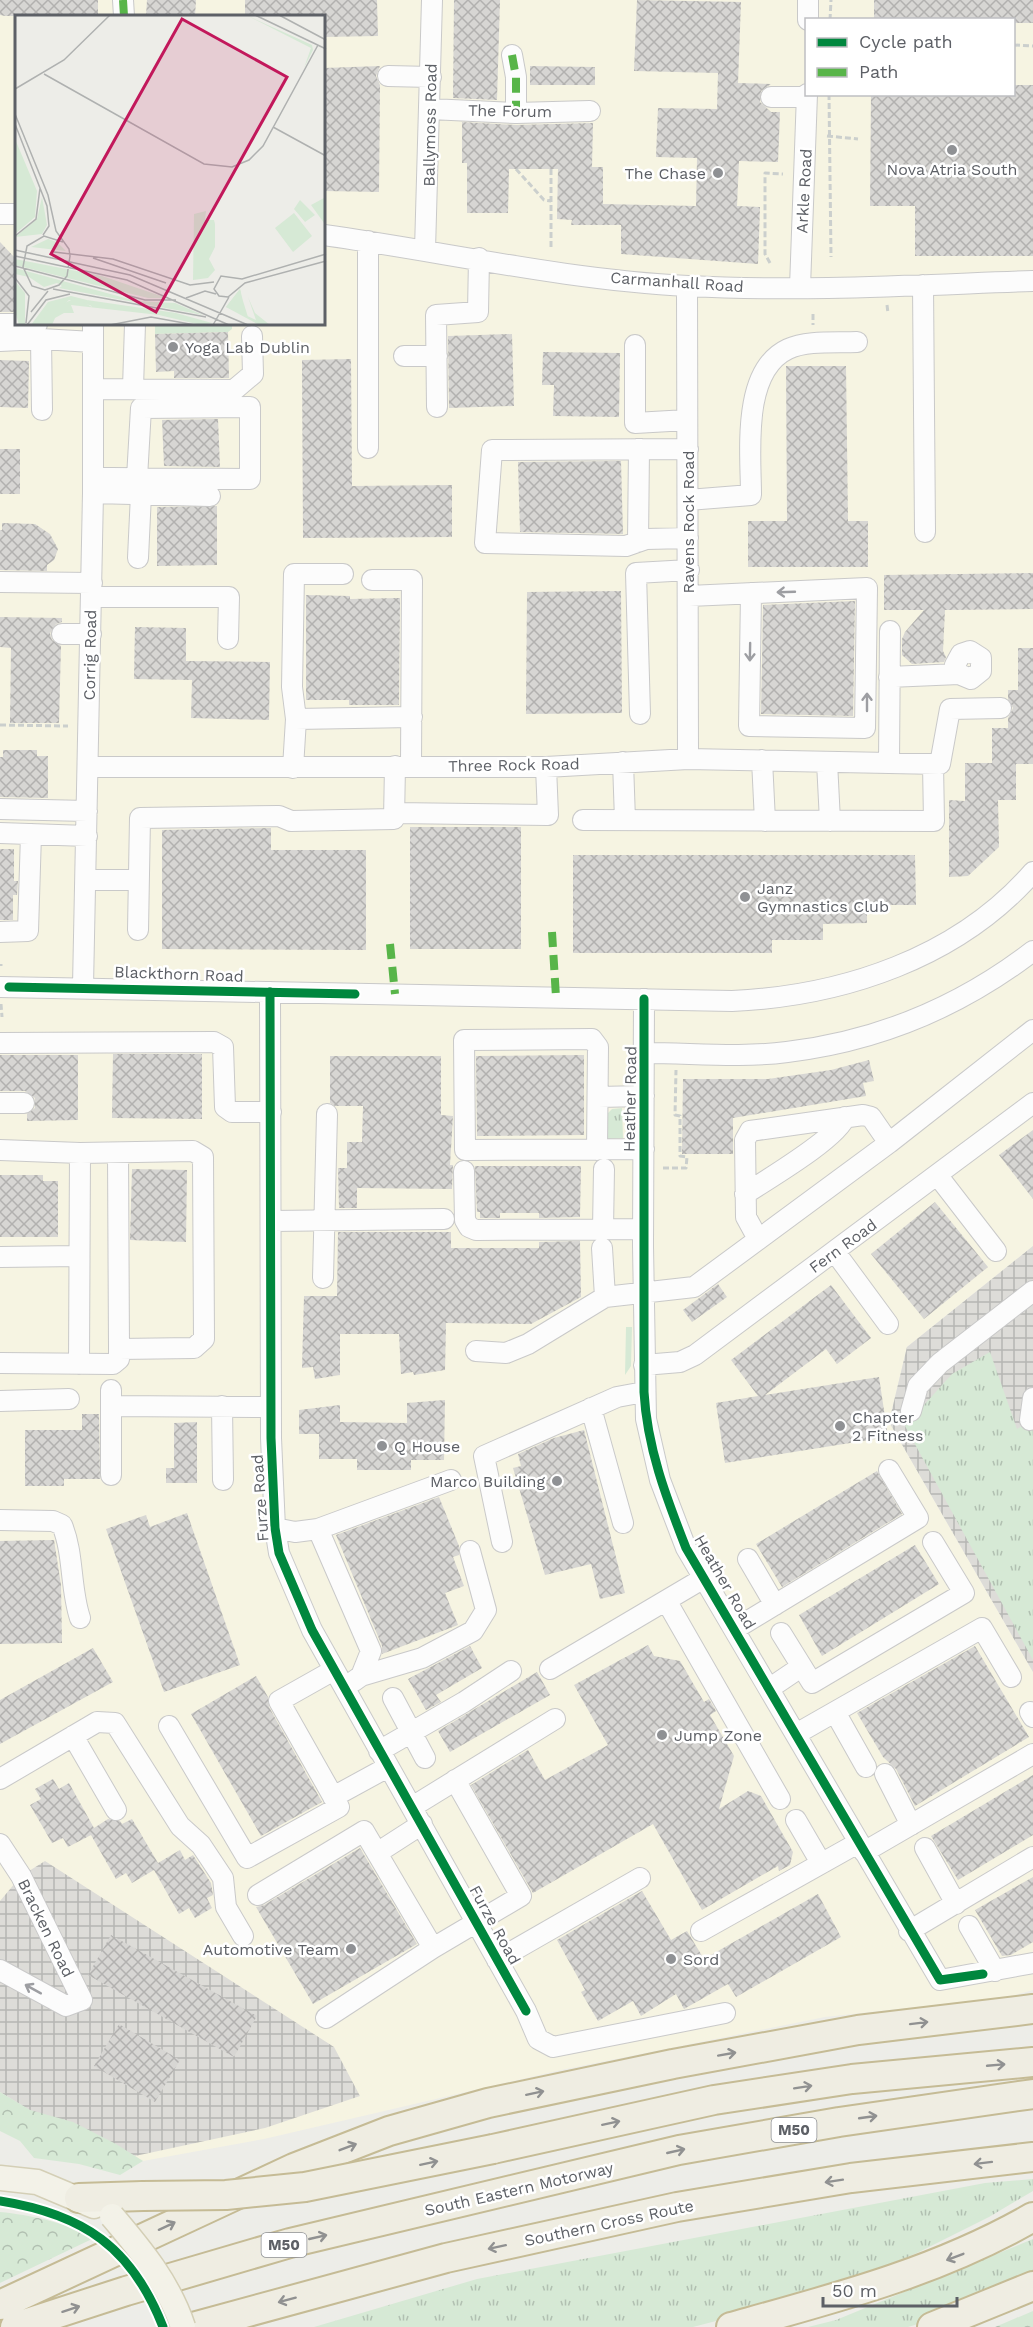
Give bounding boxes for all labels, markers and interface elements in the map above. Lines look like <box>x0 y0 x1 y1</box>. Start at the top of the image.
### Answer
inset map <box>15 15 326 326</box>
legend <box>805 18 1015 96</box>
text: Cycle path <box>859 31 953 52</box>
text: Path <box>859 61 899 82</box>
street label: Ballymoss Road <box>419 63 441 187</box>
street label: The Forum <box>468 101 552 121</box>
marker: Nova Atria South <box>945 143 959 157</box>
street label: Arkle Road <box>792 148 816 234</box>
place label: Nova Atria South <box>887 160 1017 179</box>
place label: The Chase <box>624 164 706 183</box>
marker: The Chase <box>711 166 725 180</box>
street label: Carmanhall Road <box>610 268 744 296</box>
place label: Yoga Lab Dublin <box>185 338 310 357</box>
marker: Yoga Lab Dublin <box>166 340 180 354</box>
street label: Ravens Rock Road <box>679 451 698 593</box>
one-way arrow <box>776 586 796 597</box>
street label: Corrig Road <box>80 609 100 701</box>
one-way arrow <box>745 641 756 661</box>
one-way arrow <box>861 692 873 712</box>
street label: Three Rock Road <box>448 754 580 776</box>
place label: Janz Gymnastics Club <box>757 879 889 916</box>
marker: Janz Gymnastics Club <box>738 890 752 904</box>
street label: Blackthorn Road <box>114 962 244 986</box>
street label: Heather Road <box>620 1046 640 1152</box>
street label: Fern Road <box>805 1215 881 1277</box>
place label: Chapter 2 Fitness <box>852 1408 924 1445</box>
marker: Chapter 2 Fitness <box>833 1419 847 1433</box>
place label: Q House <box>394 1437 460 1456</box>
marker: Q House <box>375 1439 389 1453</box>
street label: Furze Road <box>247 1454 273 1542</box>
place label: Marco Building <box>430 1472 545 1491</box>
marker: Marco Building <box>550 1474 564 1488</box>
street label: Heather Road <box>690 1531 760 1633</box>
place label: Jump Zone <box>674 1726 762 1745</box>
marker: Jump Zone <box>655 1728 669 1742</box>
street label: Bracken Road <box>14 1876 78 1980</box>
street label: Furze Road <box>465 1882 525 1968</box>
place label: Automotive Team <box>203 1940 339 1959</box>
marker: Automotive Team <box>344 1942 358 1956</box>
place label: Sord <box>683 1950 719 1969</box>
marker: Sord <box>664 1952 678 1966</box>
one-way arrow <box>24 1983 42 1994</box>
one-way arrow <box>909 2017 928 2028</box>
one-way arrow <box>716 2048 736 2059</box>
one-way arrow <box>986 2059 1006 2070</box>
one-way arrow <box>792 2081 812 2092</box>
one-way arrow <box>525 2087 545 2098</box>
one-way arrow <box>858 2112 877 2123</box>
one-way arrow <box>601 2117 620 2128</box>
road number: M50 <box>772 2118 816 2142</box>
one-way arrow <box>339 2141 357 2152</box>
one-way arrow <box>666 2145 685 2157</box>
one-way arrow <box>419 2157 439 2168</box>
street label: South Eastern Motorway <box>423 2158 616 2220</box>
one-way arrow <box>974 2158 994 2169</box>
one-way arrow <box>825 2176 844 2187</box>
street label: Southern Cross Route <box>523 2196 695 2250</box>
one-way arrow <box>157 2220 175 2232</box>
one-way arrow <box>309 2230 328 2242</box>
road number: M50 <box>262 2233 306 2257</box>
one-way arrow <box>487 2242 507 2253</box>
one-way arrow <box>947 2252 965 2263</box>
scale bar <box>823 2270 956 2308</box>
text: 50 m <box>832 2280 877 2301</box>
one-way arrow <box>278 2295 297 2307</box>
one-way arrow <box>61 2303 80 2314</box>

